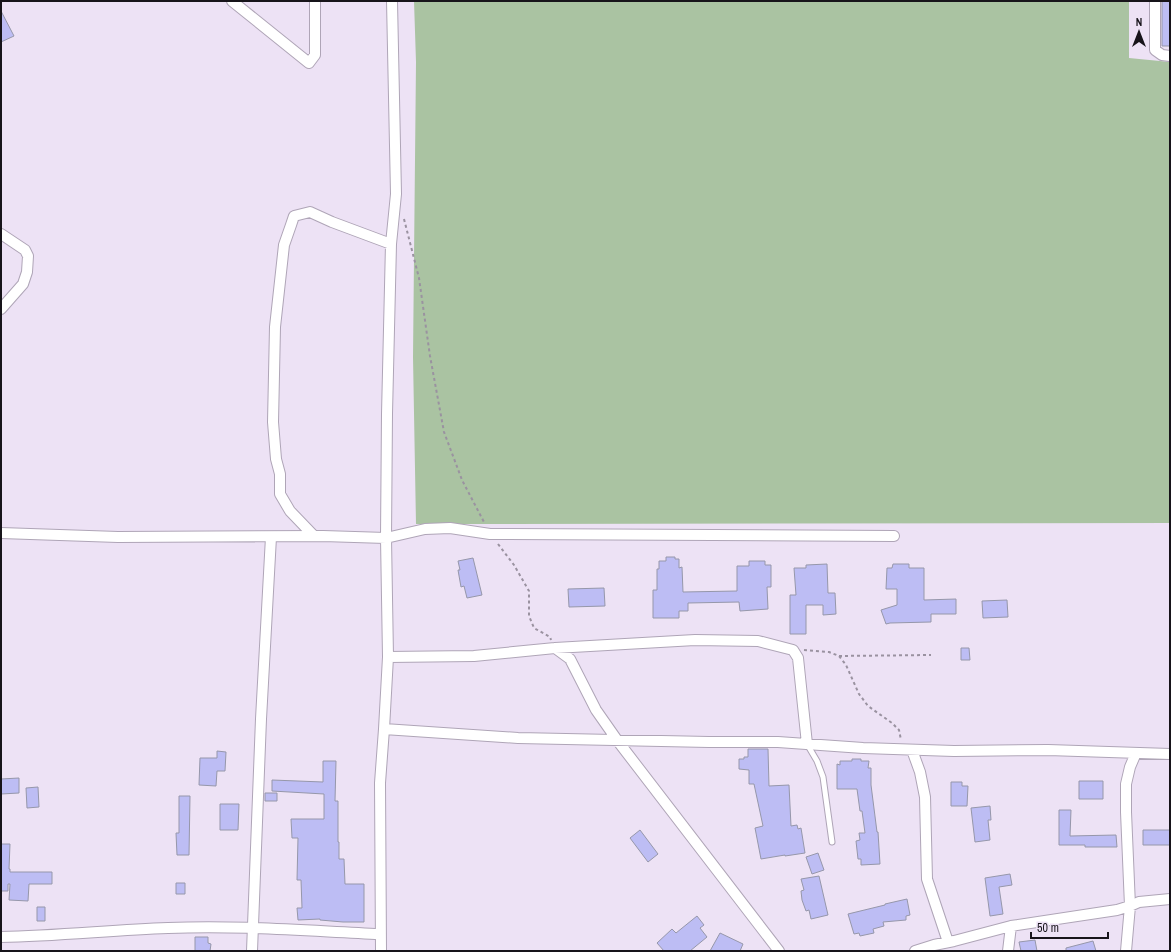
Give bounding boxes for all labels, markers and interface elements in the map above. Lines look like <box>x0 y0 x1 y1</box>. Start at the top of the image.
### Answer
north arrow <box>1119 12 1159 52</box>
text: N <box>1136 15 1142 29</box>
scale bar <box>1031 914 1108 940</box>
text: 50 m <box>1037 920 1059 936</box>

